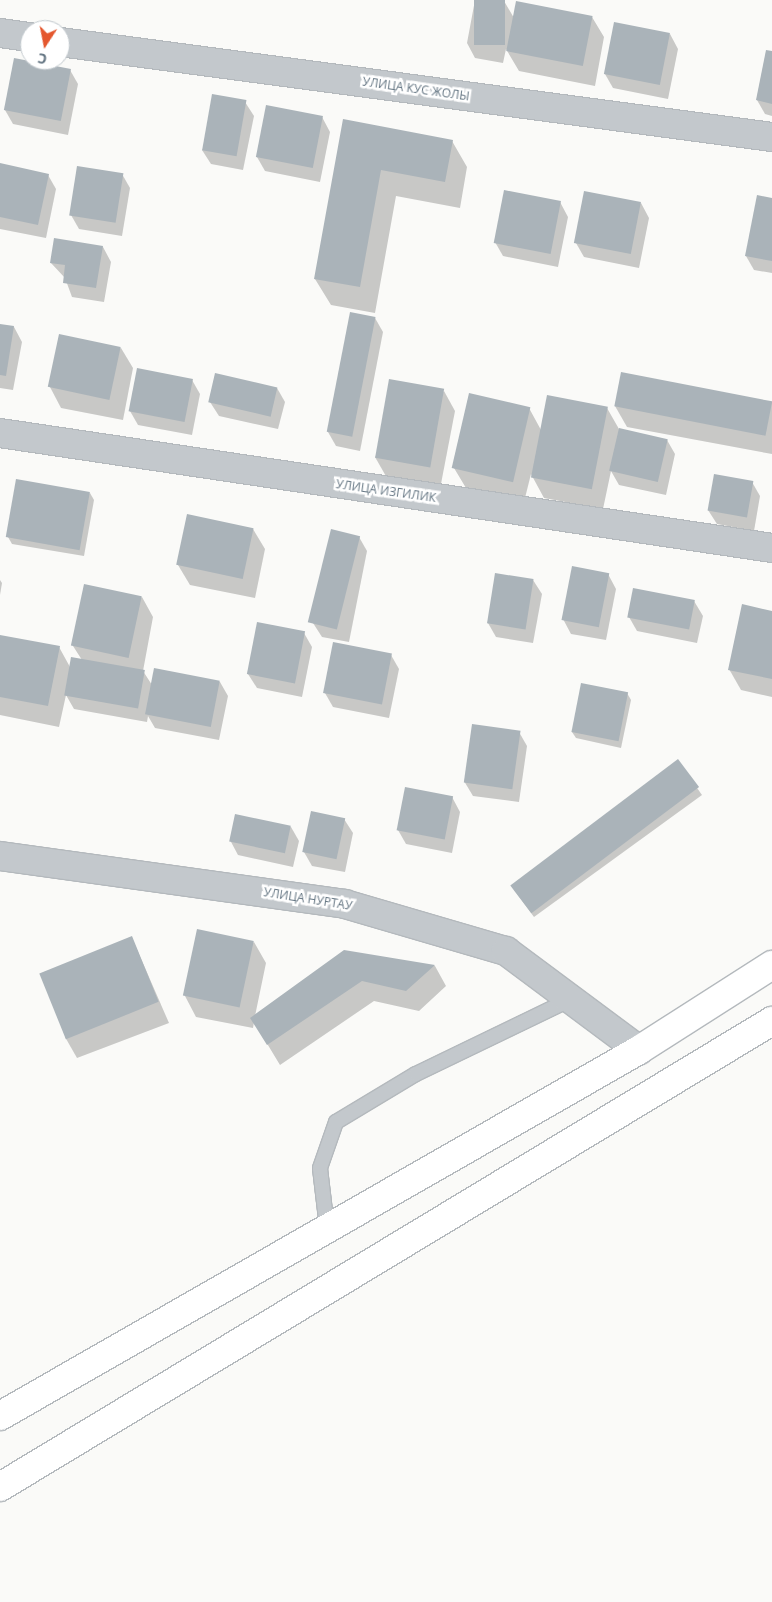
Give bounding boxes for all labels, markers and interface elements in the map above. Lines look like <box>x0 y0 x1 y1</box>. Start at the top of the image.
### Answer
north arrow <box>20 20 70 70</box>
text: С <box>36 49 48 69</box>
street label: УЛИЦА КУС ЖОЛЫ <box>362 74 470 104</box>
street label: УЛИЦА ИЗГИЛИК <box>335 477 437 505</box>
street label: УЛИЦА НУРТАУ <box>263 885 353 913</box>

